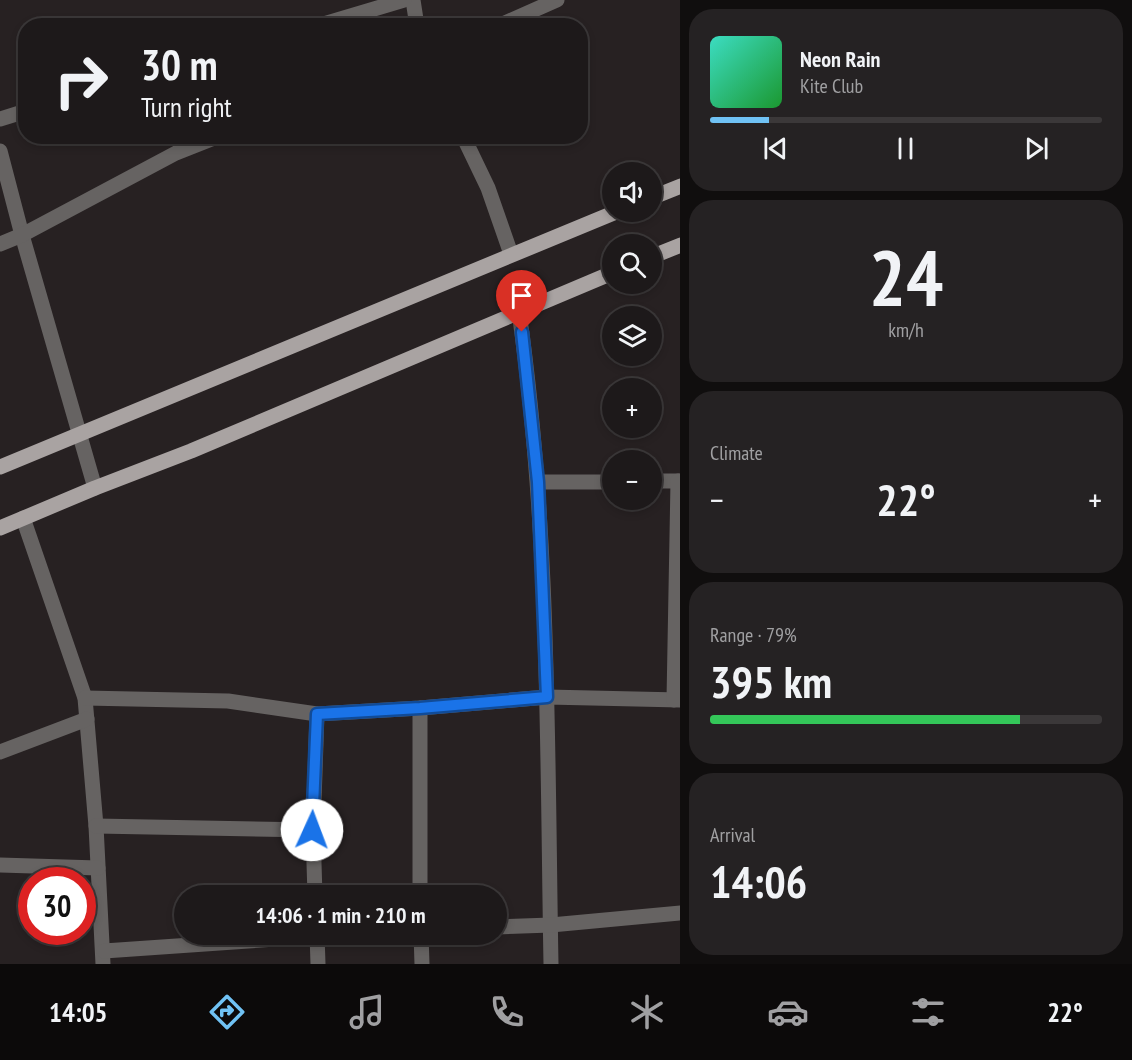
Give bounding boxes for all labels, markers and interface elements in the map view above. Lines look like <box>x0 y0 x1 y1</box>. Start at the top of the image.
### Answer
text: 30 m <box>141 37 218 92</box>
icon: right <box>42 42 120 120</box>
text: Neon Rain <box>800 45 880 73</box>
text: Kite Club <box>800 73 863 99</box>
text: Turn right <box>141 90 232 124</box>
icon: previous <box>759 132 792 165</box>
icon: pause <box>889 132 922 165</box>
icon: next <box>1020 132 1053 165</box>
map controls <box>602 162 662 510</box>
button: sound <box>602 162 662 222</box>
text: 24 <box>869 227 943 328</box>
button: search <box>602 234 662 294</box>
pin <box>496 270 547 332</box>
icon: arrive <box>505 279 538 312</box>
button: layers <box>602 306 662 366</box>
text: km/h <box>888 317 924 343</box>
button: + <box>602 378 662 438</box>
text: Climate <box>710 440 763 466</box>
button: − <box>602 450 662 510</box>
text: 22° <box>876 470 936 528</box>
text: − <box>710 478 724 521</box>
text: + <box>1088 478 1102 521</box>
text: Range · 79% <box>710 622 797 648</box>
text: 395 km <box>710 652 832 710</box>
position arrow <box>280 798 344 862</box>
text: Arrival <box>710 822 755 848</box>
text: 14:06 <box>710 852 807 910</box>
speed limit sign: 30 <box>18 867 96 945</box>
text: 14:06 · 1 min · 210 m <box>255 901 426 929</box>
icon: directions <box>206 991 248 1033</box>
icon: music <box>346 991 388 1033</box>
icon: phone <box>486 991 528 1033</box>
icon: climate <box>626 991 668 1033</box>
icon: car <box>767 991 809 1033</box>
icon: filters <box>907 991 949 1033</box>
text: 14:05 <box>49 995 108 1029</box>
text: 22° <box>1047 995 1083 1029</box>

